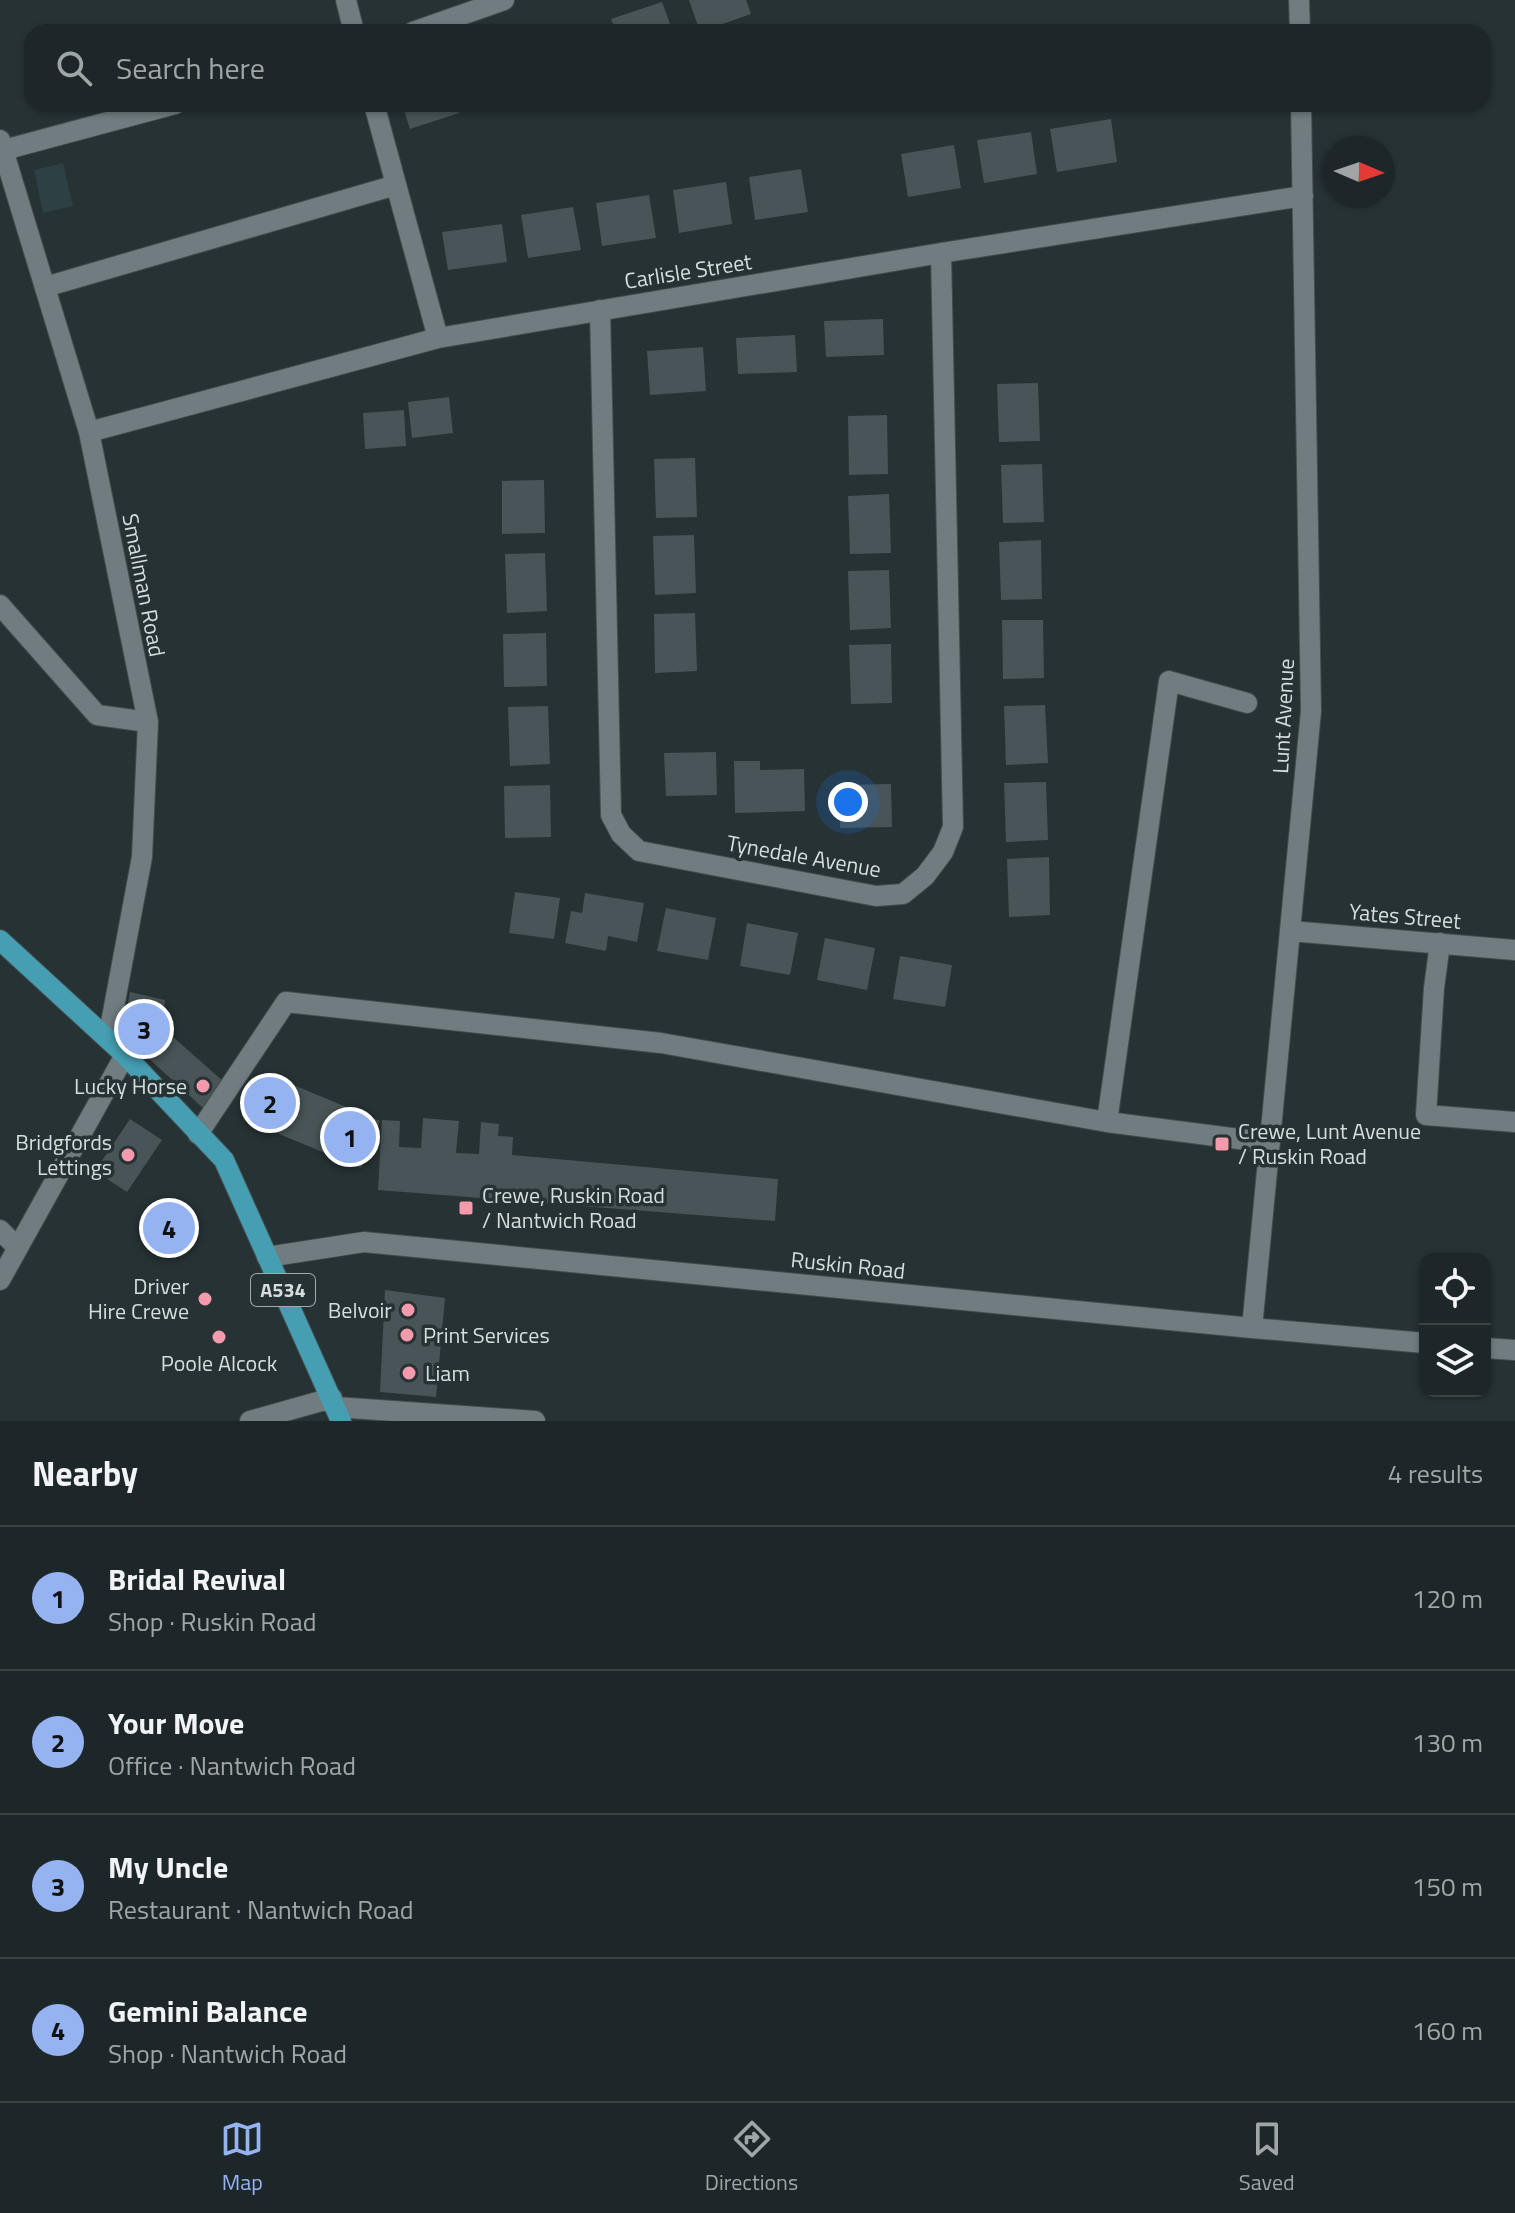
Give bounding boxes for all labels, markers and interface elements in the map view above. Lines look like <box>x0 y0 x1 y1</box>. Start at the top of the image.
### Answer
search box <box>24 24 1491 112</box>
text: Search here <box>116 45 265 91</box>
icon: search <box>52 46 96 90</box>
north arrow <box>1323 136 1395 208</box>
street label: Carlisle Street <box>622 244 754 298</box>
street label: Smallman Road <box>113 510 175 660</box>
street label: Lunt Avenue <box>1263 658 1303 774</box>
your location <box>828 782 868 822</box>
street label: Tynedale Avenue <box>724 826 884 886</box>
street label: Yates Street <box>1348 894 1463 938</box>
pin: 3 <box>118 999 170 1059</box>
place label: Lucky Horse <box>74 1069 187 1103</box>
pin: 2 <box>244 1073 296 1133</box>
marker: Lucky Horse <box>194 1077 212 1095</box>
pin: 1 <box>324 1107 376 1167</box>
place label: Crewe, Lunt Avenue / Ruskin Road <box>1238 1114 1421 1173</box>
place label: Bridgfords Lettings <box>15 1125 112 1184</box>
marker: Crewe, Lunt Avenue / Ruskin Road <box>1213 1135 1231 1153</box>
marker: Bridgfords Lettings <box>119 1146 137 1164</box>
place label: Crewe, Ruskin Road / Nantwich Road <box>482 1178 665 1237</box>
pin: 4 <box>143 1198 195 1258</box>
marker: Crewe, Ruskin Road / Nantwich Road <box>457 1199 475 1217</box>
street label: Ruskin Road <box>789 1242 907 1288</box>
map controls <box>1419 1253 1491 1397</box>
button: locate <box>1419 1253 1491 1325</box>
place label: Driver Hire Crewe <box>88 1269 189 1328</box>
road number: A534 <box>251 1274 315 1306</box>
marker: Driver Hire Crewe <box>196 1290 214 1308</box>
place label: Belvoir <box>328 1293 392 1327</box>
marker: Belvoir <box>399 1301 417 1319</box>
place label: Print Services <box>423 1318 550 1352</box>
button: layers <box>1419 1325 1491 1397</box>
marker: Print Services <box>398 1326 416 1344</box>
marker: Poole Alcock <box>210 1328 228 1346</box>
place label: Poole Alcock <box>161 1346 278 1380</box>
place label: Liam <box>425 1356 470 1390</box>
marker: Liam <box>400 1364 418 1382</box>
text: Nearby <box>32 1447 138 1499</box>
text: 4 results <box>1388 1454 1483 1493</box>
text: Bridal Revival <box>108 1556 286 1602</box>
text: 1 <box>51 1579 65 1618</box>
text: 120 m <box>1412 1579 1483 1618</box>
text: Shop · Ruskin Road <box>108 1602 317 1641</box>
text: Your Move <box>108 1700 244 1746</box>
text: 2 <box>51 1723 65 1762</box>
text: 130 m <box>1412 1723 1483 1762</box>
text: Office · Nantwich Road <box>108 1746 356 1785</box>
text: My Uncle <box>108 1844 228 1890</box>
text: 3 <box>51 1867 65 1906</box>
text: 150 m <box>1412 1867 1483 1906</box>
text: Restaurant · Nantwich Road <box>108 1890 414 1929</box>
text: Gemini Balance <box>108 1988 308 2034</box>
text: 4 <box>51 2011 65 2050</box>
text: 160 m <box>1412 2011 1483 2050</box>
text: Shop · Nantwich Road <box>108 2034 347 2073</box>
tab: Map <box>220 2117 264 2199</box>
tab: Directions <box>705 2117 798 2199</box>
tab: Saved <box>1239 2117 1295 2199</box>

